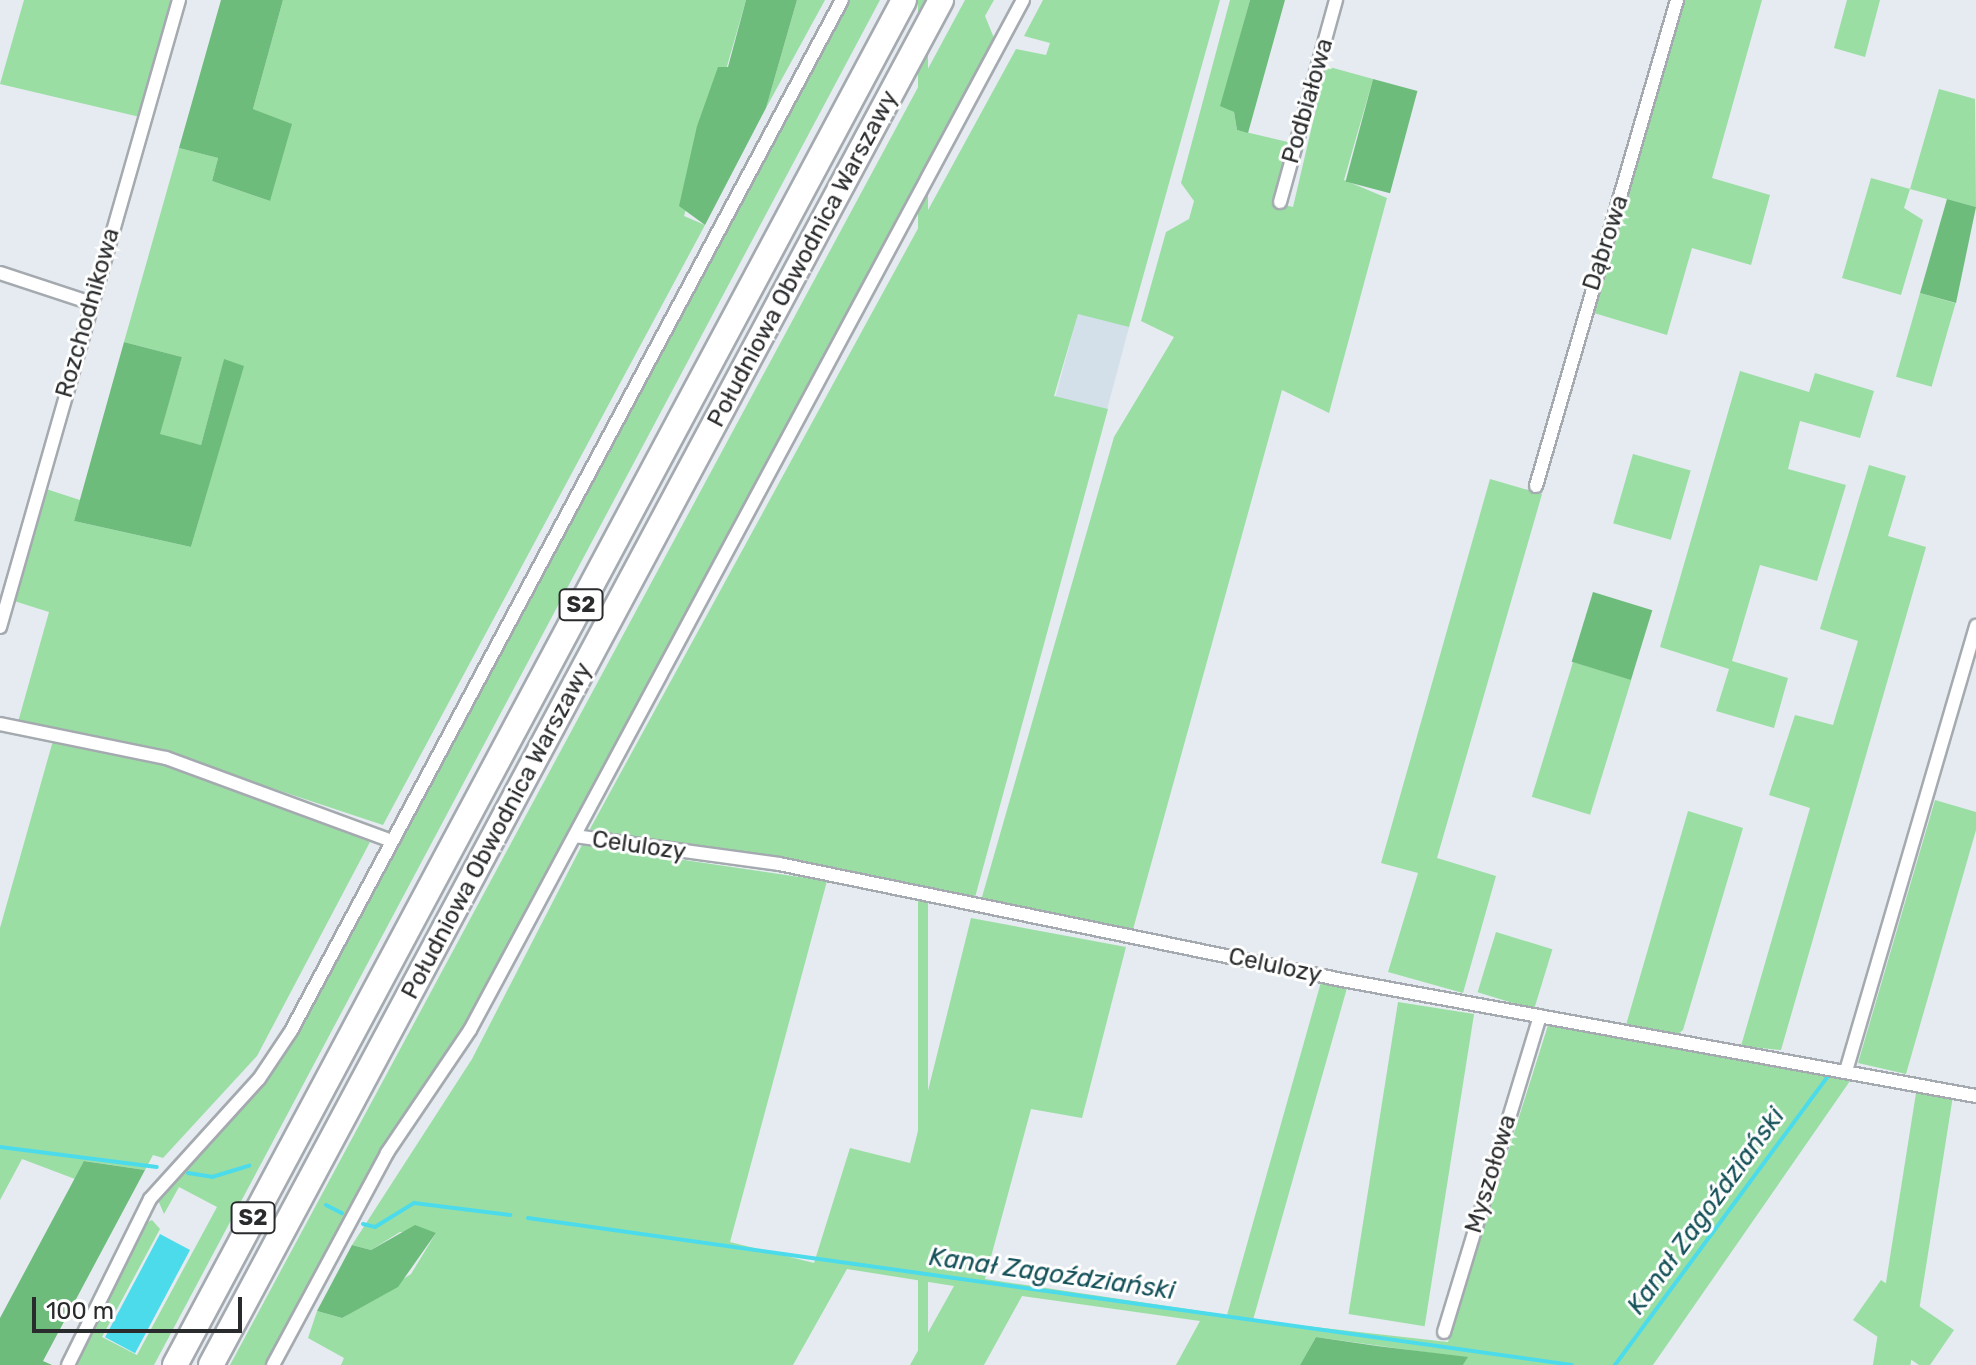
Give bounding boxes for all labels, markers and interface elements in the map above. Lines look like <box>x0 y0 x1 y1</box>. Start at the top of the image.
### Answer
street label: Podbiałowa <box>1276 35 1340 167</box>
street label: Południowa Obwodnica Warszawy <box>702 86 904 432</box>
street label: Dąbrowa <box>1577 192 1635 294</box>
street label: Rozchodnikowa <box>50 225 126 401</box>
road number: S2 <box>557 587 605 623</box>
street label: Południowa Obwodnica Warszawy <box>396 658 598 1004</box>
street label: Celulozy <box>590 825 688 867</box>
street label: Celulozy <box>1226 942 1324 990</box>
water label: Kanał Zagoździański <box>1620 1101 1792 1321</box>
street label: Myszołowa <box>1459 1111 1523 1237</box>
road number: S2 <box>229 1200 277 1236</box>
water label: Kanał Zagoździański <box>927 1241 1177 1307</box>
scale bar <box>36 1281 246 1331</box>
text: 100 m <box>46 1297 114 1325</box>

